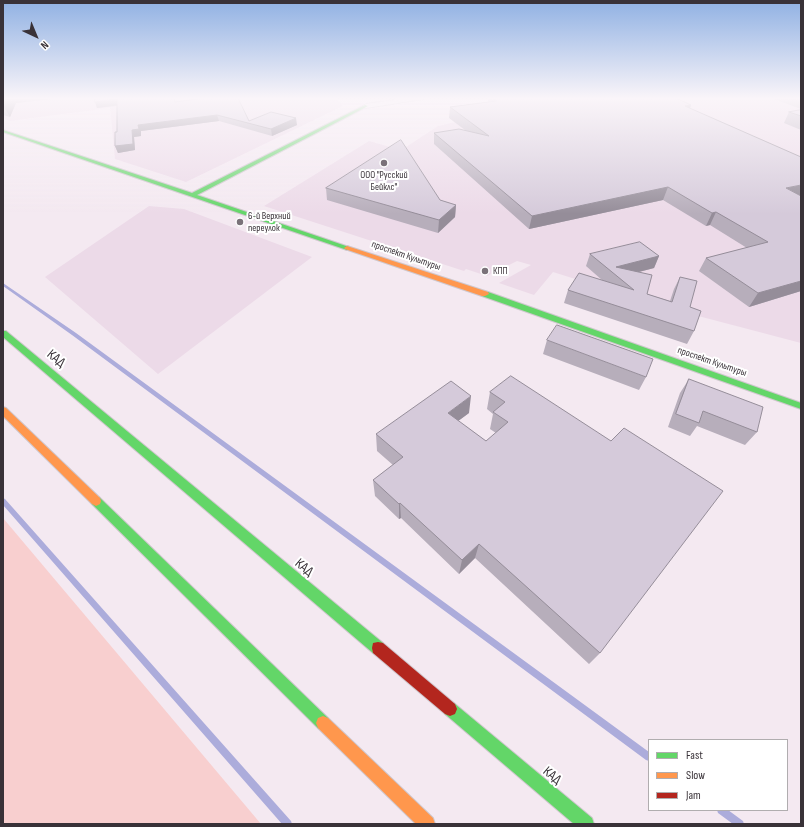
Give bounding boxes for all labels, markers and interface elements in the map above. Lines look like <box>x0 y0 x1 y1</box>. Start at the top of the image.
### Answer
north arrow <box>16 16 56 56</box>
text: N <box>38 38 51 52</box>
marker: ООО "Русский Бейклс" <box>379 158 389 168</box>
place label: ООО "Русский Бейклс" <box>360 169 408 192</box>
place label: 6-й Верхний переулок <box>248 210 291 234</box>
marker: 6-й Верхний переулок <box>235 217 245 227</box>
street label: проспект Культуры <box>370 239 442 273</box>
place label: КПП <box>493 265 508 277</box>
marker: КПП <box>480 266 490 276</box>
street label: проспект Культуры <box>676 345 748 379</box>
street label: КАД <box>43 346 69 372</box>
street label: КАД <box>291 555 317 581</box>
legend <box>648 739 788 811</box>
text: Fast <box>686 748 703 763</box>
street label: КАД <box>539 763 565 789</box>
text: Slow <box>686 768 705 783</box>
text: Jam <box>686 788 701 803</box>

